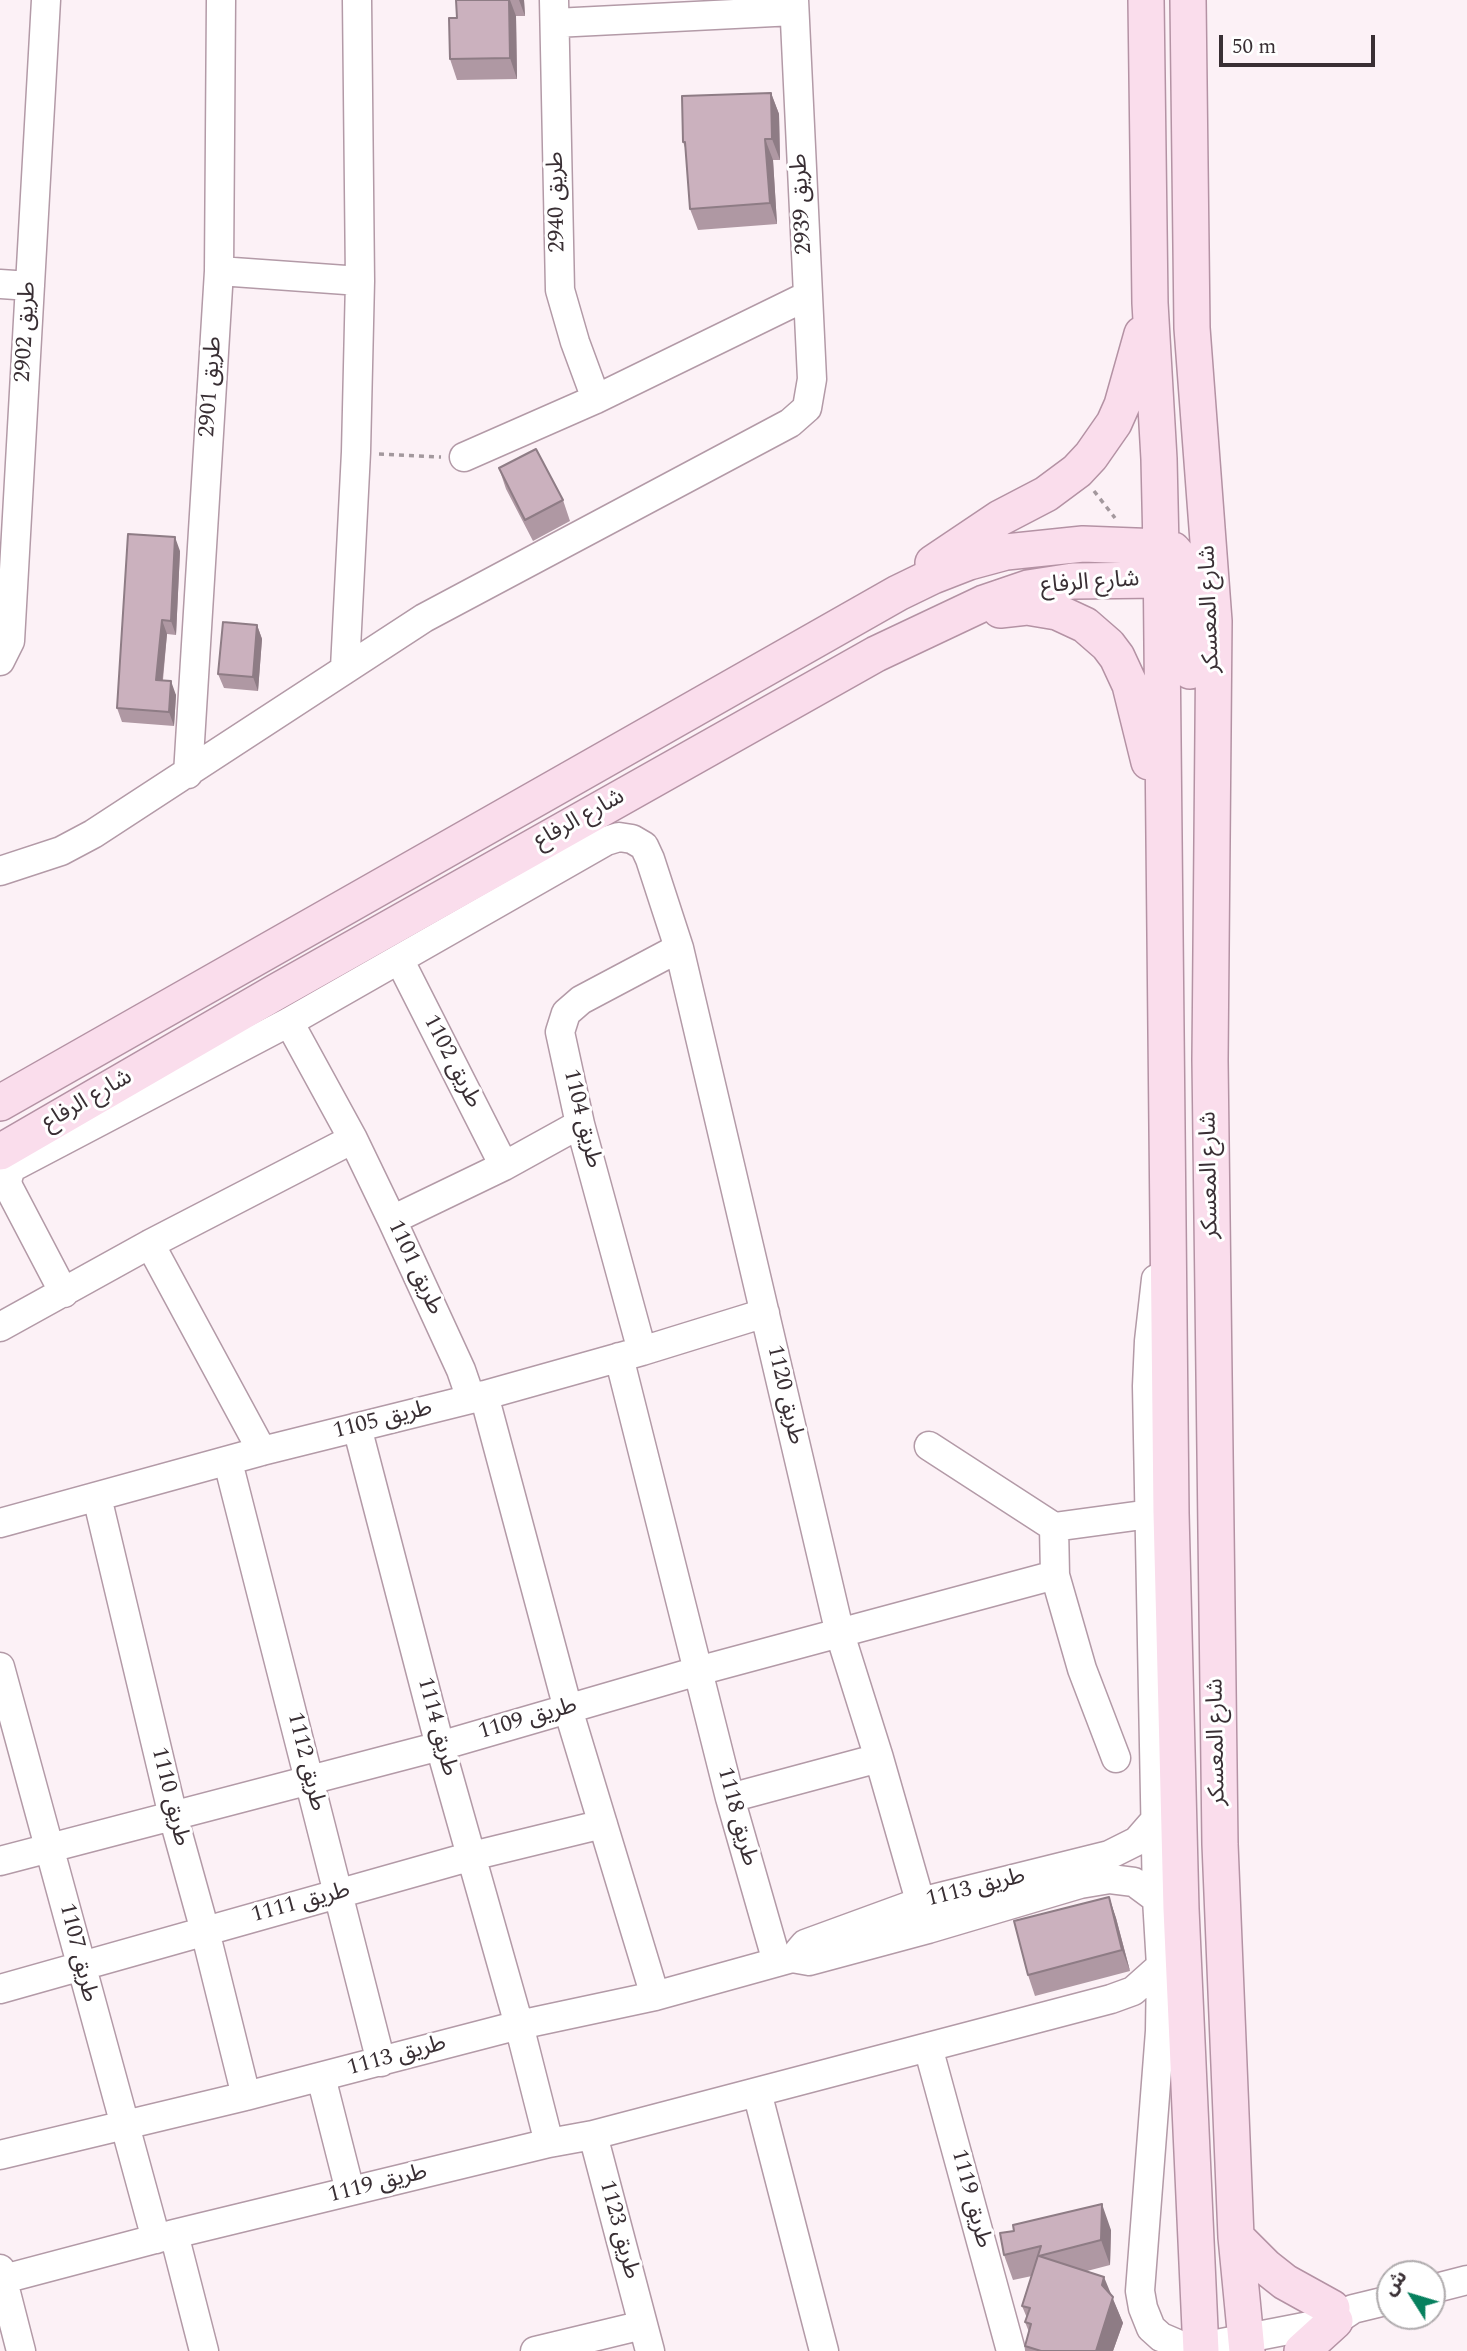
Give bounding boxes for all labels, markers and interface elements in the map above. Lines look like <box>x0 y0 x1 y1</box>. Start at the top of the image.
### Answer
scale bar <box>1222 21 1378 65</box>
text: 50 m <box>1232 31 1276 63</box>
street label: طريق 2940 <box>543 151 573 253</box>
street label: طريق 2939 <box>787 153 819 255</box>
street label: طريق 2902 <box>11 281 43 383</box>
street label: طريق 2901 <box>195 336 229 438</box>
street label: شارع المعسكر <box>1195 545 1227 673</box>
street label: شارع الرفاع <box>1040 567 1140 601</box>
street label: شارع الرفاع <box>530 784 630 856</box>
street label: طريق 1102 <box>416 1011 486 1113</box>
street label: شارع الرفاع <box>38 1064 138 1138</box>
street label: طريق 1104 <box>555 1067 607 1171</box>
street label: شارع المعسكر <box>1196 1111 1226 1239</box>
street label: طريق 1101 <box>380 1216 448 1320</box>
street label: طريق 1120 <box>759 1343 809 1447</box>
street label: طريق 1105 <box>331 1395 435 1447</box>
street label: طريق 1114 <box>410 1675 462 1779</box>
street label: شارع المعسكر <box>1203 1678 1233 1806</box>
street label: طريق 1109 <box>476 1693 580 1747</box>
street label: طريق 1112 <box>279 1710 331 1814</box>
street label: طريق 1110 <box>143 1745 195 1849</box>
street label: طريق 1118 <box>710 1765 762 1869</box>
street label: طريق 1113 <box>924 1863 1028 1915</box>
street label: طريق 1111 <box>249 1878 353 1930</box>
street label: طريق 1107 <box>51 1901 103 2005</box>
street label: طريق 1113 <box>345 2031 449 2083</box>
street label: طريق 1119 <box>944 2147 996 2251</box>
street label: طريق 1119 <box>326 2159 430 2211</box>
street label: طريق 1123 <box>592 2178 644 2282</box>
north arrow <box>1376 2260 1446 2330</box>
text: ش <box>1376 2264 1415 2302</box>

